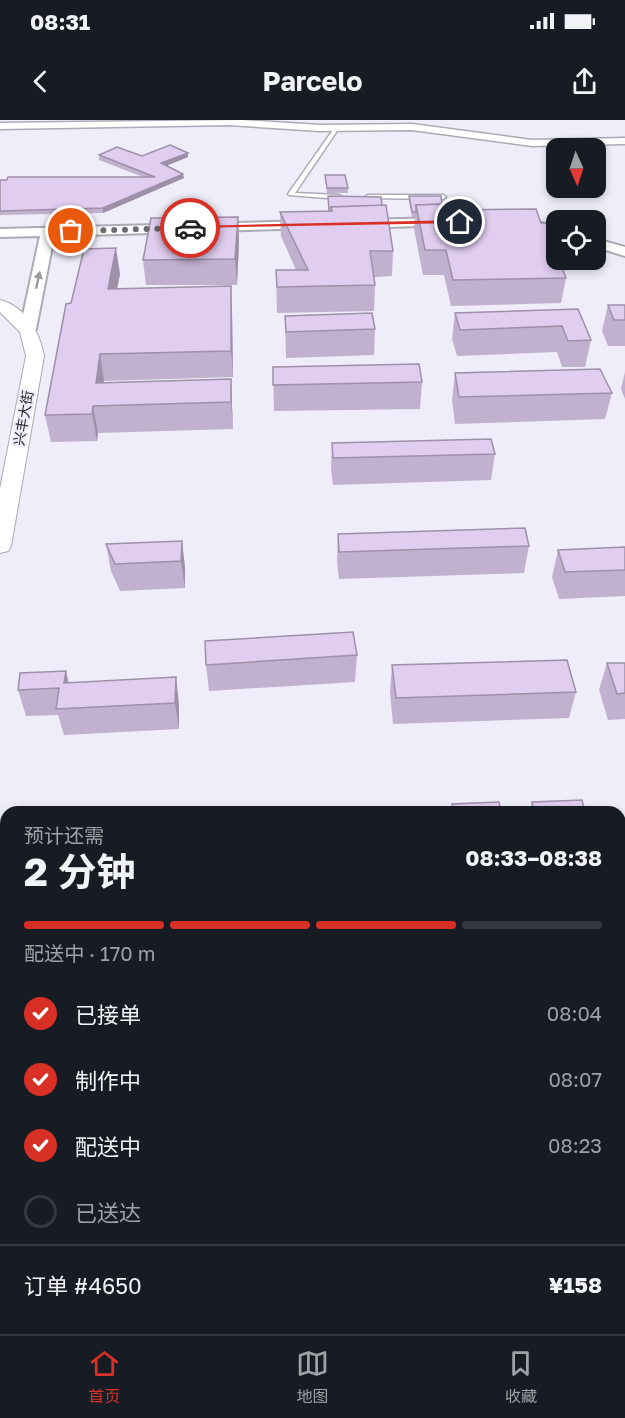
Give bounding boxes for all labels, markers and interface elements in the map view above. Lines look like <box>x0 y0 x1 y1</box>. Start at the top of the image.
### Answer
text: 08:31 <box>30 8 90 35</box>
icon: back <box>24 65 57 98</box>
text: Parcelo <box>262 65 363 97</box>
icon: share <box>568 65 601 98</box>
north arrow <box>546 138 606 198</box>
map controls <box>546 138 606 270</box>
pin <box>434 196 485 247</box>
courier <box>160 198 220 258</box>
pin <box>45 205 96 256</box>
icon: home <box>443 205 476 238</box>
button: locate <box>546 210 606 270</box>
icon: car <box>174 212 207 245</box>
icon: bag <box>54 214 87 247</box>
one-way arrow <box>34 271 43 290</box>
street label: 兴丰大街 <box>10 389 36 447</box>
text: 预计还需 <box>24 823 104 847</box>
text: 08:33–08:38 <box>465 844 602 871</box>
text: 2 分钟 <box>24 848 136 895</box>
text: 配送中 · 170 m <box>24 941 155 965</box>
icon: check <box>24 997 57 1030</box>
text: 已接单 <box>75 1001 141 1028</box>
text: 08:04 <box>547 1001 602 1025</box>
icon: check <box>24 1063 57 1096</box>
text: 制作中 <box>75 1067 141 1094</box>
text: 08:07 <box>548 1067 602 1091</box>
icon: check <box>24 1129 57 1162</box>
text: 配送中 <box>75 1133 141 1160</box>
text: 08:23 <box>548 1133 602 1157</box>
text: 已送达 <box>75 1199 141 1226</box>
text: ¥158 <box>549 1271 602 1298</box>
text: 订单 #4650 <box>24 1272 142 1299</box>
tab: 首页 <box>88 1347 121 1407</box>
tab: 地图 <box>296 1347 329 1407</box>
tab: 收藏 <box>504 1347 537 1407</box>

